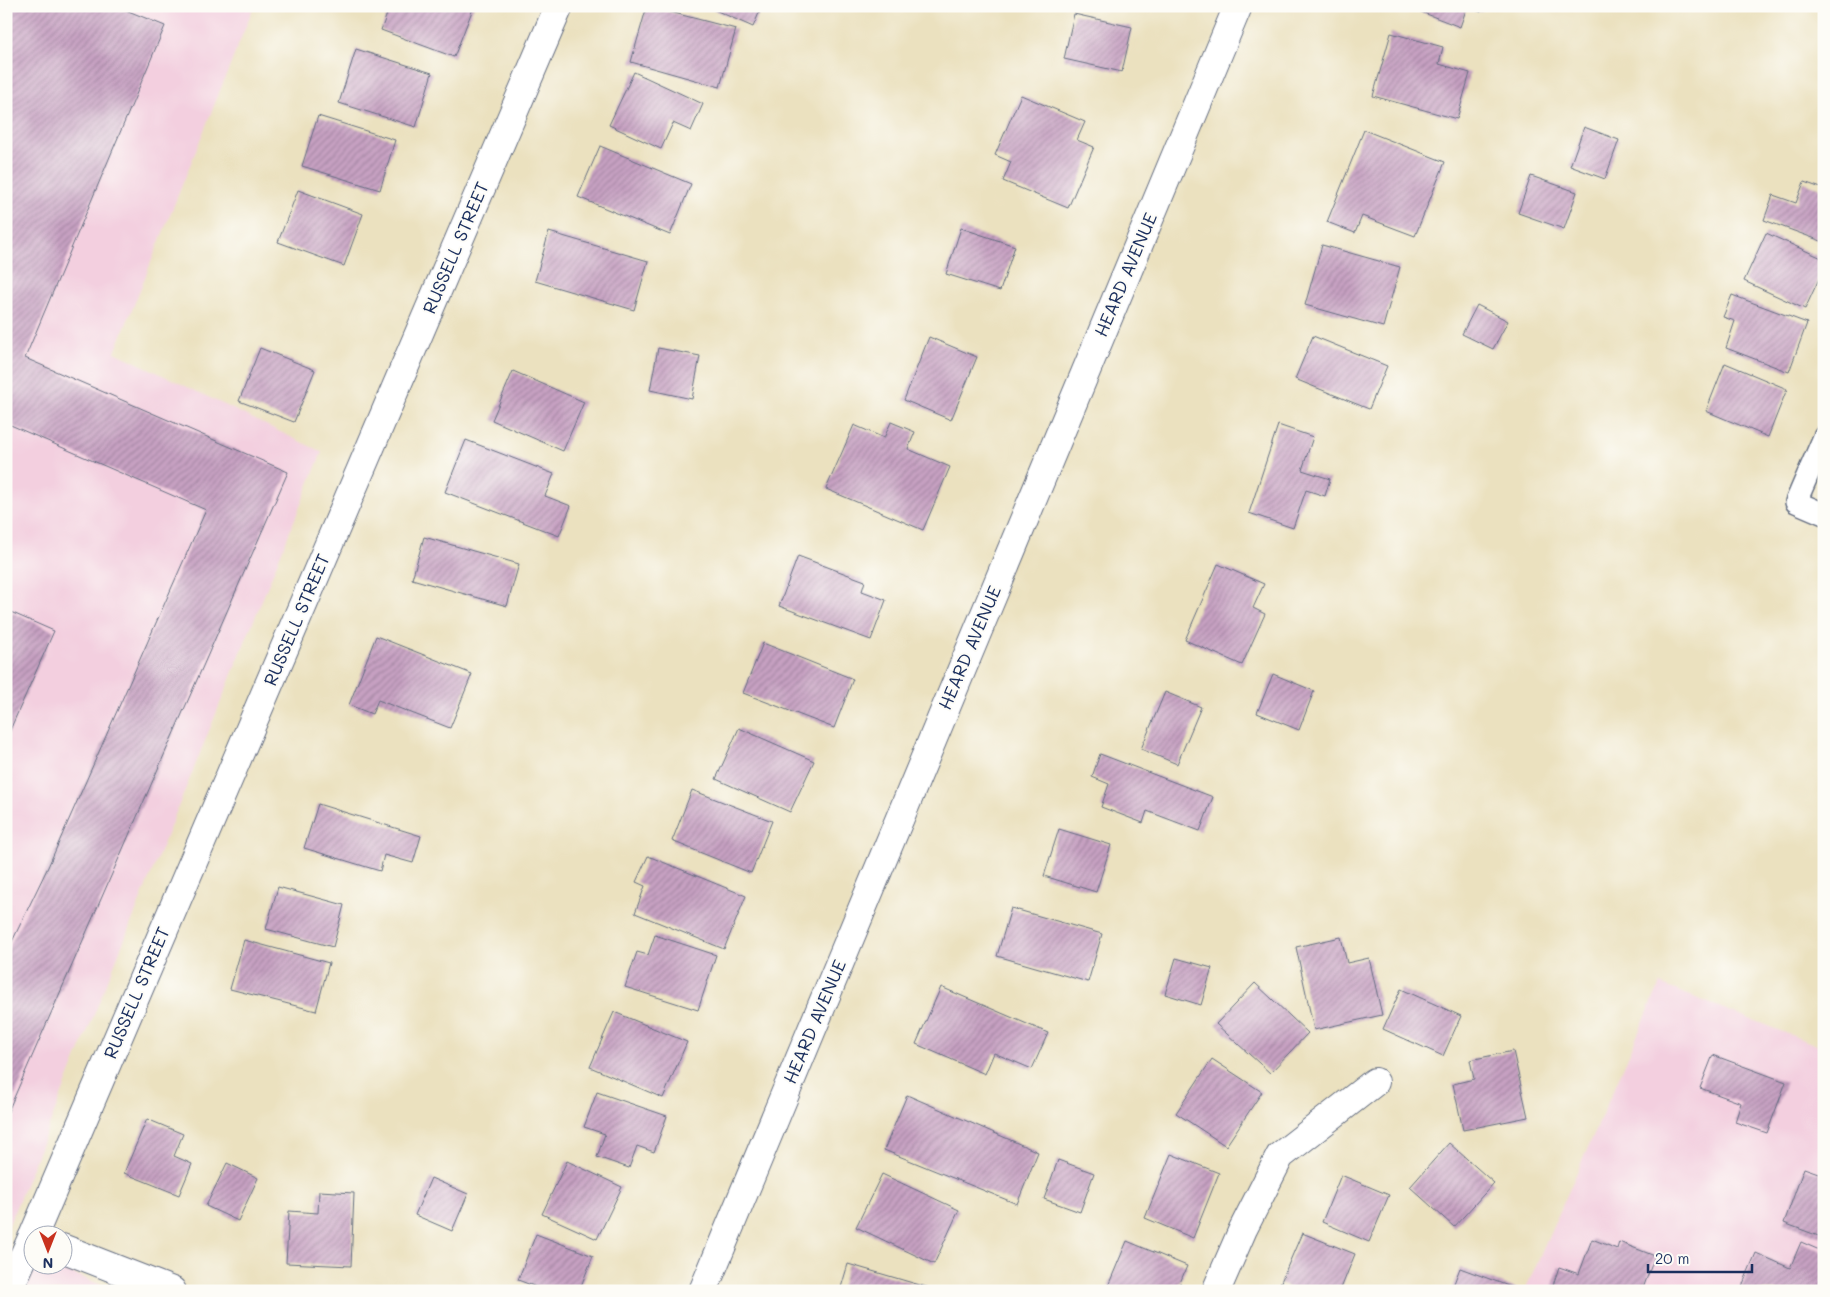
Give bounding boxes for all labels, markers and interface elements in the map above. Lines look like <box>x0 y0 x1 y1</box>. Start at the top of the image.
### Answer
street label: RUSSELL STREET <box>416 178 494 317</box>
street label: HEARD AVENUE <box>1088 209 1162 340</box>
street label: RUSSELL STREET <box>257 550 335 689</box>
street label: HEARD AVENUE <box>932 582 1006 713</box>
street label: RUSSELL STREET <box>97 923 175 1062</box>
street label: HEARD AVENUE <box>777 956 851 1087</box>
north arrow <box>22 1224 72 1274</box>
scale bar <box>1648 1242 1751 1274</box>
text: 20 m <box>1655 1248 1689 1268</box>
text: N <box>43 1254 53 1273</box>

